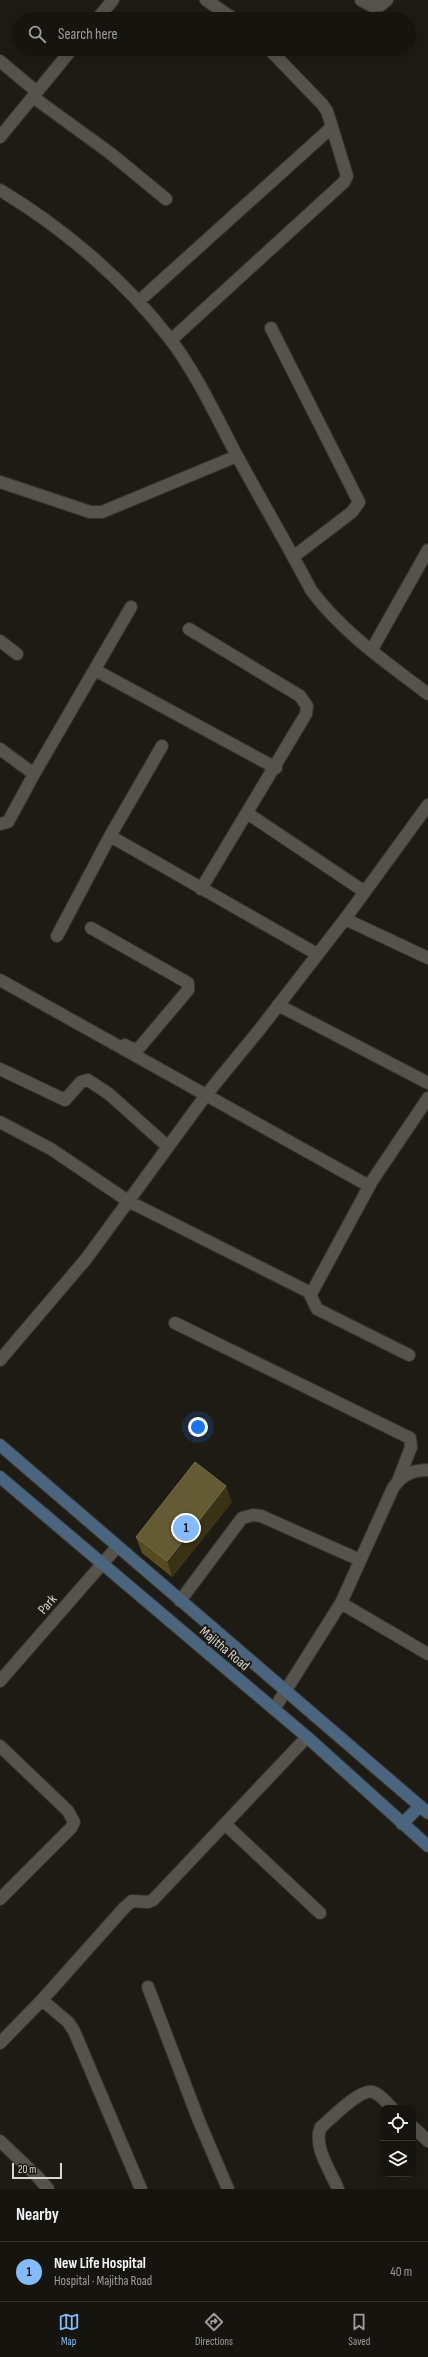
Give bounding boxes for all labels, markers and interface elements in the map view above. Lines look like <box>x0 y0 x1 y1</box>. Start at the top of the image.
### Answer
search box <box>12 12 416 56</box>
icon: search <box>26 23 48 45</box>
text: Search here <box>58 25 118 44</box>
your location <box>188 1417 208 1437</box>
pin: 1 <box>173 1513 199 1543</box>
street label: Park <box>34 1591 61 1618</box>
street label: Majitha Road <box>196 1623 253 1674</box>
map controls <box>380 2105 416 2177</box>
button: locate <box>380 2105 416 2141</box>
button: layers <box>380 2141 416 2177</box>
scale bar <box>12 2161 62 2180</box>
text: 20 m <box>18 2163 36 2176</box>
text: Nearby <box>16 2205 59 2225</box>
text: New Life Hospital <box>54 2254 146 2273</box>
text: 1 <box>26 2264 32 2280</box>
text: 40 m <box>390 2264 412 2280</box>
text: Hospital · Majitha Road <box>54 2273 152 2289</box>
tab: Map <box>58 2311 80 2348</box>
tab: Directions <box>195 2311 233 2348</box>
tab: Saved <box>348 2311 370 2348</box>

